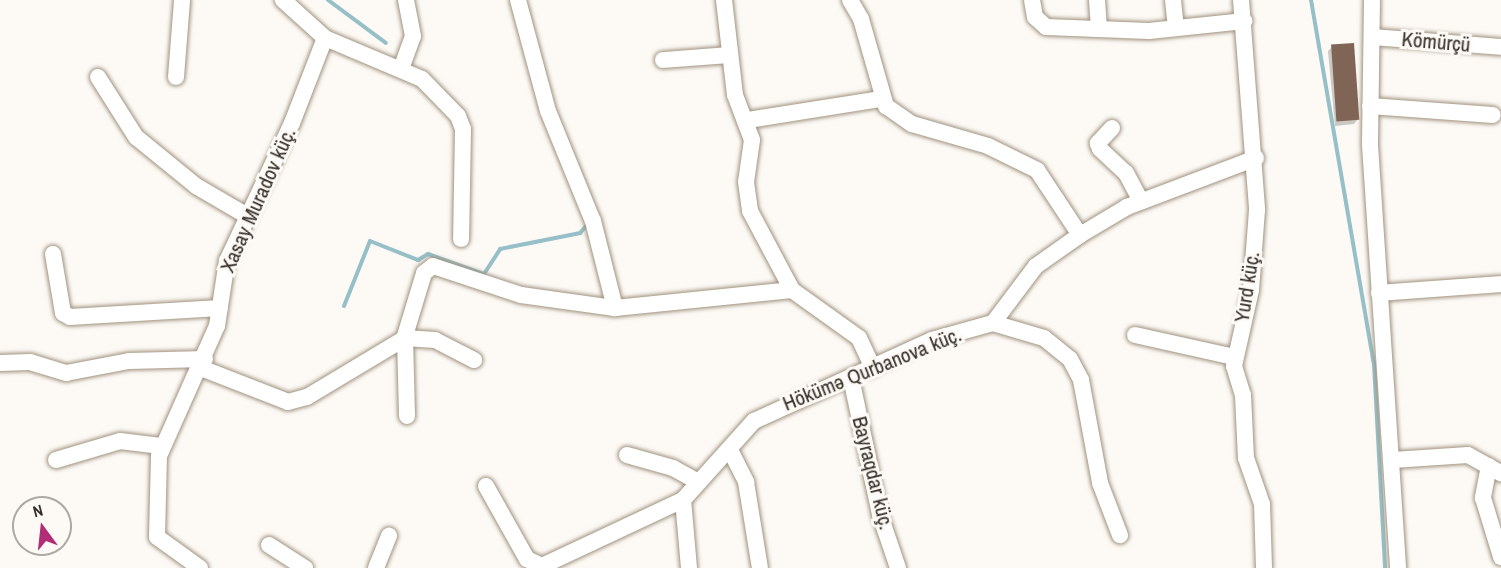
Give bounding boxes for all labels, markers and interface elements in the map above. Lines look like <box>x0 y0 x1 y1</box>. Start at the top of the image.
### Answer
street label: Kömürçü <box>1401 26 1471 58</box>
street label: Xasay Muradov küç. <box>215 124 301 276</box>
street label: Yurd küç. <box>1229 250 1265 324</box>
street label: Hökümə Qurbanova küç. <box>779 322 965 416</box>
street label: Bayraqdar küç. <box>847 414 899 532</box>
north arrow <box>12 496 72 556</box>
text: N <box>30 499 45 522</box>

